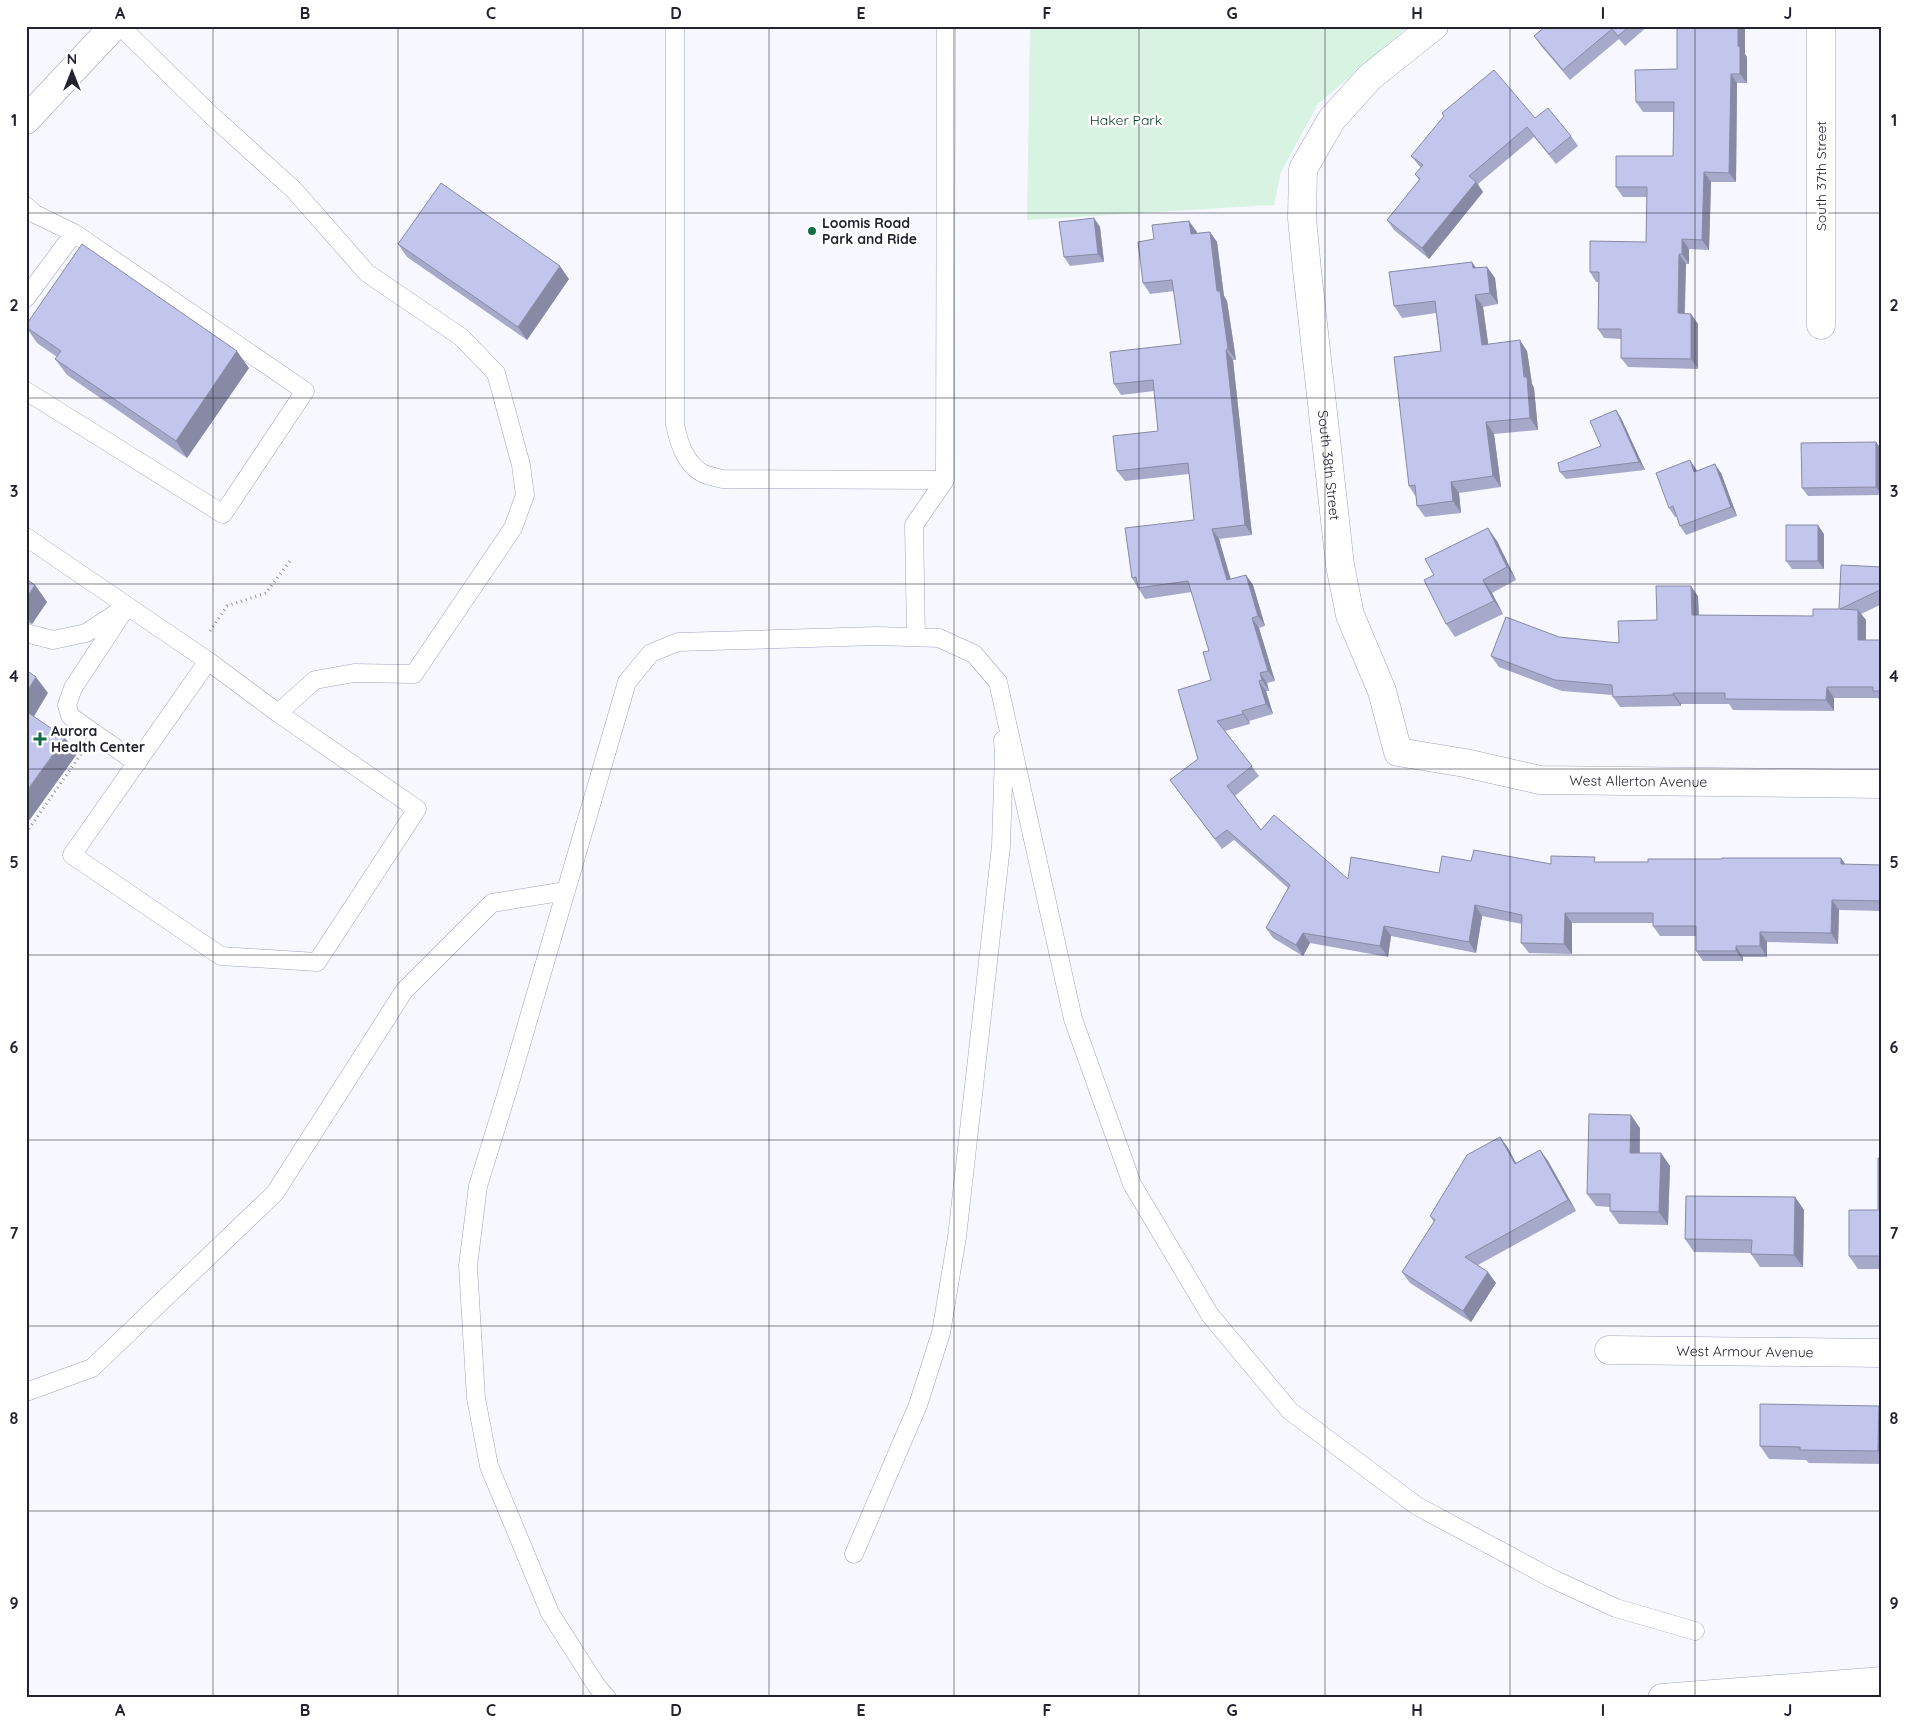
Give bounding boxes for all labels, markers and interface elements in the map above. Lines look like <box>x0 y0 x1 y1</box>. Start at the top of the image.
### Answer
text: A <box>115 3 126 23</box>
text: B <box>300 3 310 23</box>
text: C <box>486 3 496 23</box>
text: D <box>670 3 682 23</box>
text: E <box>856 3 866 23</box>
text: F <box>1043 3 1052 23</box>
text: G <box>1226 3 1238 23</box>
text: H <box>1411 3 1423 23</box>
text: I <box>1601 3 1605 23</box>
text: J <box>1784 3 1792 23</box>
north arrow <box>48 48 98 98</box>
text: N <box>67 50 77 68</box>
text: 1 <box>11 110 17 130</box>
text: 1 <box>1891 110 1897 130</box>
park label: Haker Park <box>1090 111 1162 129</box>
street label: South 37th Street <box>1812 121 1830 231</box>
place label: Loomis Road Park and Ride <box>822 214 917 248</box>
marker: Loomis Road Park and Ride <box>806 225 818 237</box>
text: 2 <box>9 295 19 315</box>
text: 2 <box>1889 295 1899 315</box>
street label: South 38th Street <box>1314 409 1344 521</box>
text: 3 <box>10 481 18 501</box>
text: 3 <box>1890 481 1898 501</box>
text: 4 <box>9 666 19 686</box>
text: 4 <box>1889 666 1899 686</box>
place label: Aurora Health Center <box>51 722 145 756</box>
marker: Aurora Health Center <box>33 732 47 746</box>
street label: West Allerton Avenue <box>1569 771 1708 791</box>
text: 5 <box>9 852 19 872</box>
text: 5 <box>1889 852 1899 872</box>
text: 6 <box>10 1037 19 1057</box>
text: 6 <box>1890 1037 1899 1057</box>
text: 7 <box>10 1223 19 1243</box>
text: 7 <box>1890 1223 1899 1243</box>
street label: West Armour Avenue <box>1676 1342 1814 1361</box>
text: 8 <box>10 1408 19 1428</box>
text: 8 <box>1890 1408 1899 1428</box>
text: 9 <box>9 1593 19 1613</box>
text: 9 <box>1889 1593 1899 1613</box>
text: A <box>115 1700 126 1720</box>
text: B <box>300 1700 310 1720</box>
text: C <box>486 1700 496 1720</box>
text: D <box>670 1700 682 1720</box>
text: E <box>856 1700 866 1720</box>
text: F <box>1043 1700 1052 1720</box>
text: G <box>1226 1700 1238 1720</box>
text: H <box>1411 1700 1423 1720</box>
text: I <box>1601 1700 1605 1720</box>
text: J <box>1784 1700 1792 1720</box>

